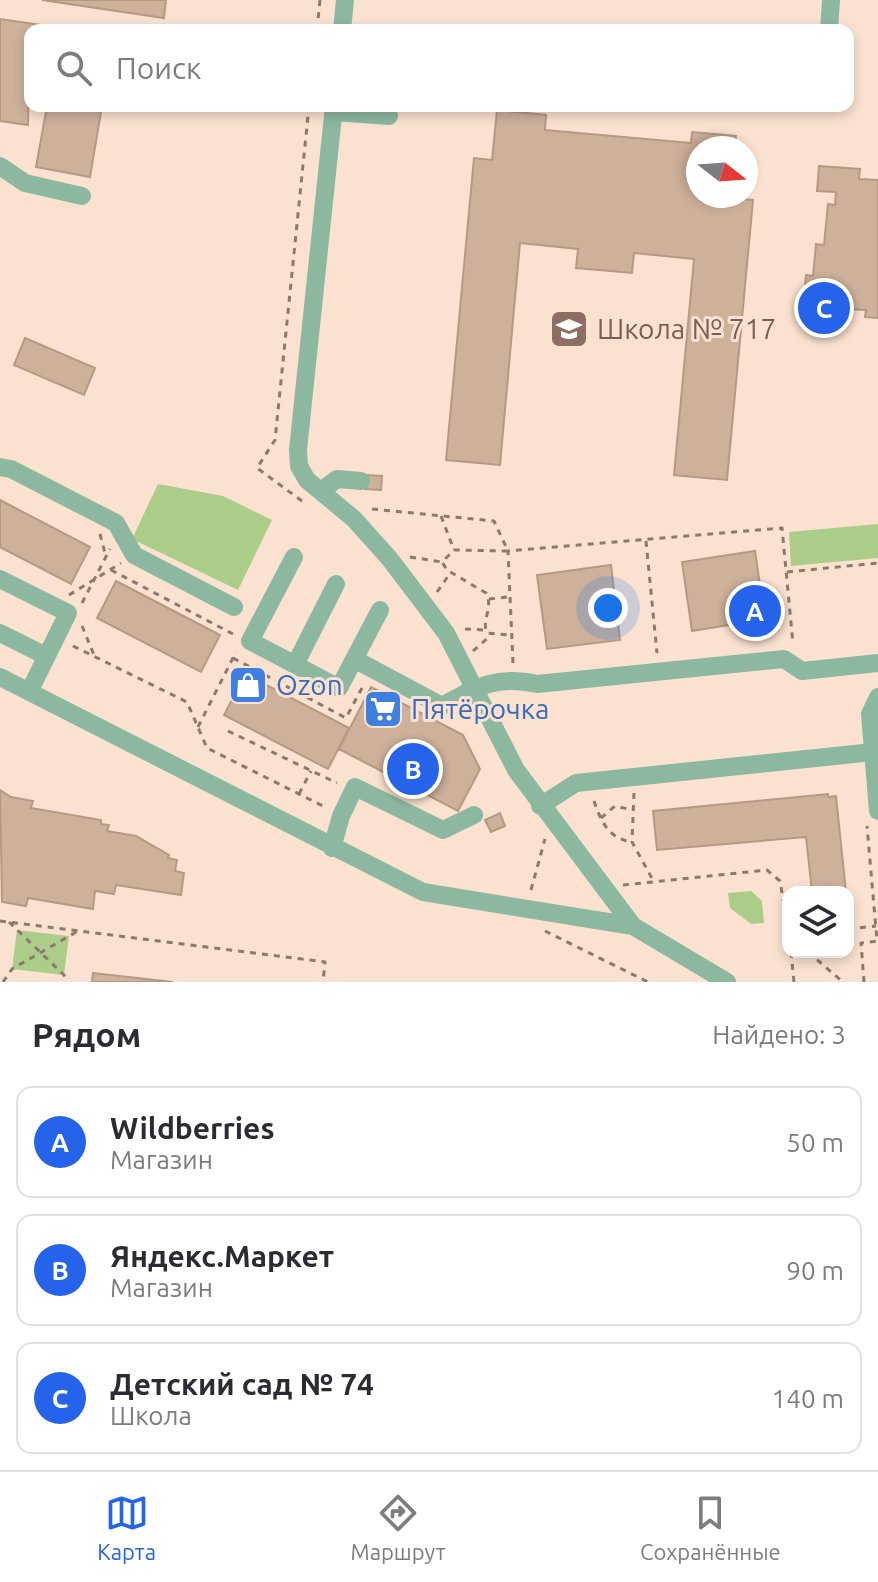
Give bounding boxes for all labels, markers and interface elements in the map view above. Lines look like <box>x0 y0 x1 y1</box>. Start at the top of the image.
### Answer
search box <box>24 24 854 112</box>
icon: search <box>52 46 96 90</box>
text: Поиск <box>116 51 201 85</box>
north arrow <box>686 136 758 208</box>
pin: C <box>798 278 850 338</box>
school or university icon: Школа № 717 <box>548 308 590 350</box>
place label: Школа № 717 <box>597 313 776 344</box>
pin: A <box>729 581 781 641</box>
your location <box>588 588 628 628</box>
shop icon: Ozon <box>227 664 269 706</box>
place label: Ozon <box>276 669 343 700</box>
supermarket icon: Пятёрочка <box>362 688 404 730</box>
place label: Пятёрочка <box>411 693 550 724</box>
pin: B <box>387 739 439 799</box>
map controls <box>782 886 854 958</box>
button: layers <box>782 886 854 958</box>
text: Рядом <box>32 1015 141 1053</box>
text: Найдено: 3 <box>712 1020 846 1049</box>
text: Wildberries <box>110 1111 275 1145</box>
text: A <box>51 1128 69 1157</box>
text: 50 m <box>786 1128 844 1157</box>
text: Магазин <box>110 1145 213 1174</box>
text: Яндекс.Маркет <box>110 1239 334 1273</box>
text: B <box>51 1256 69 1285</box>
text: 90 m <box>786 1256 844 1285</box>
text: Магазин <box>110 1273 213 1302</box>
text: Детский сад № 74 <box>110 1367 374 1401</box>
text: C <box>52 1384 68 1413</box>
text: 140 m <box>772 1384 844 1413</box>
text: Школа <box>110 1401 192 1430</box>
tab: Карта <box>97 1491 156 1564</box>
tab: Маршрут <box>351 1491 445 1564</box>
tab: Сохранённые <box>640 1491 781 1564</box>

